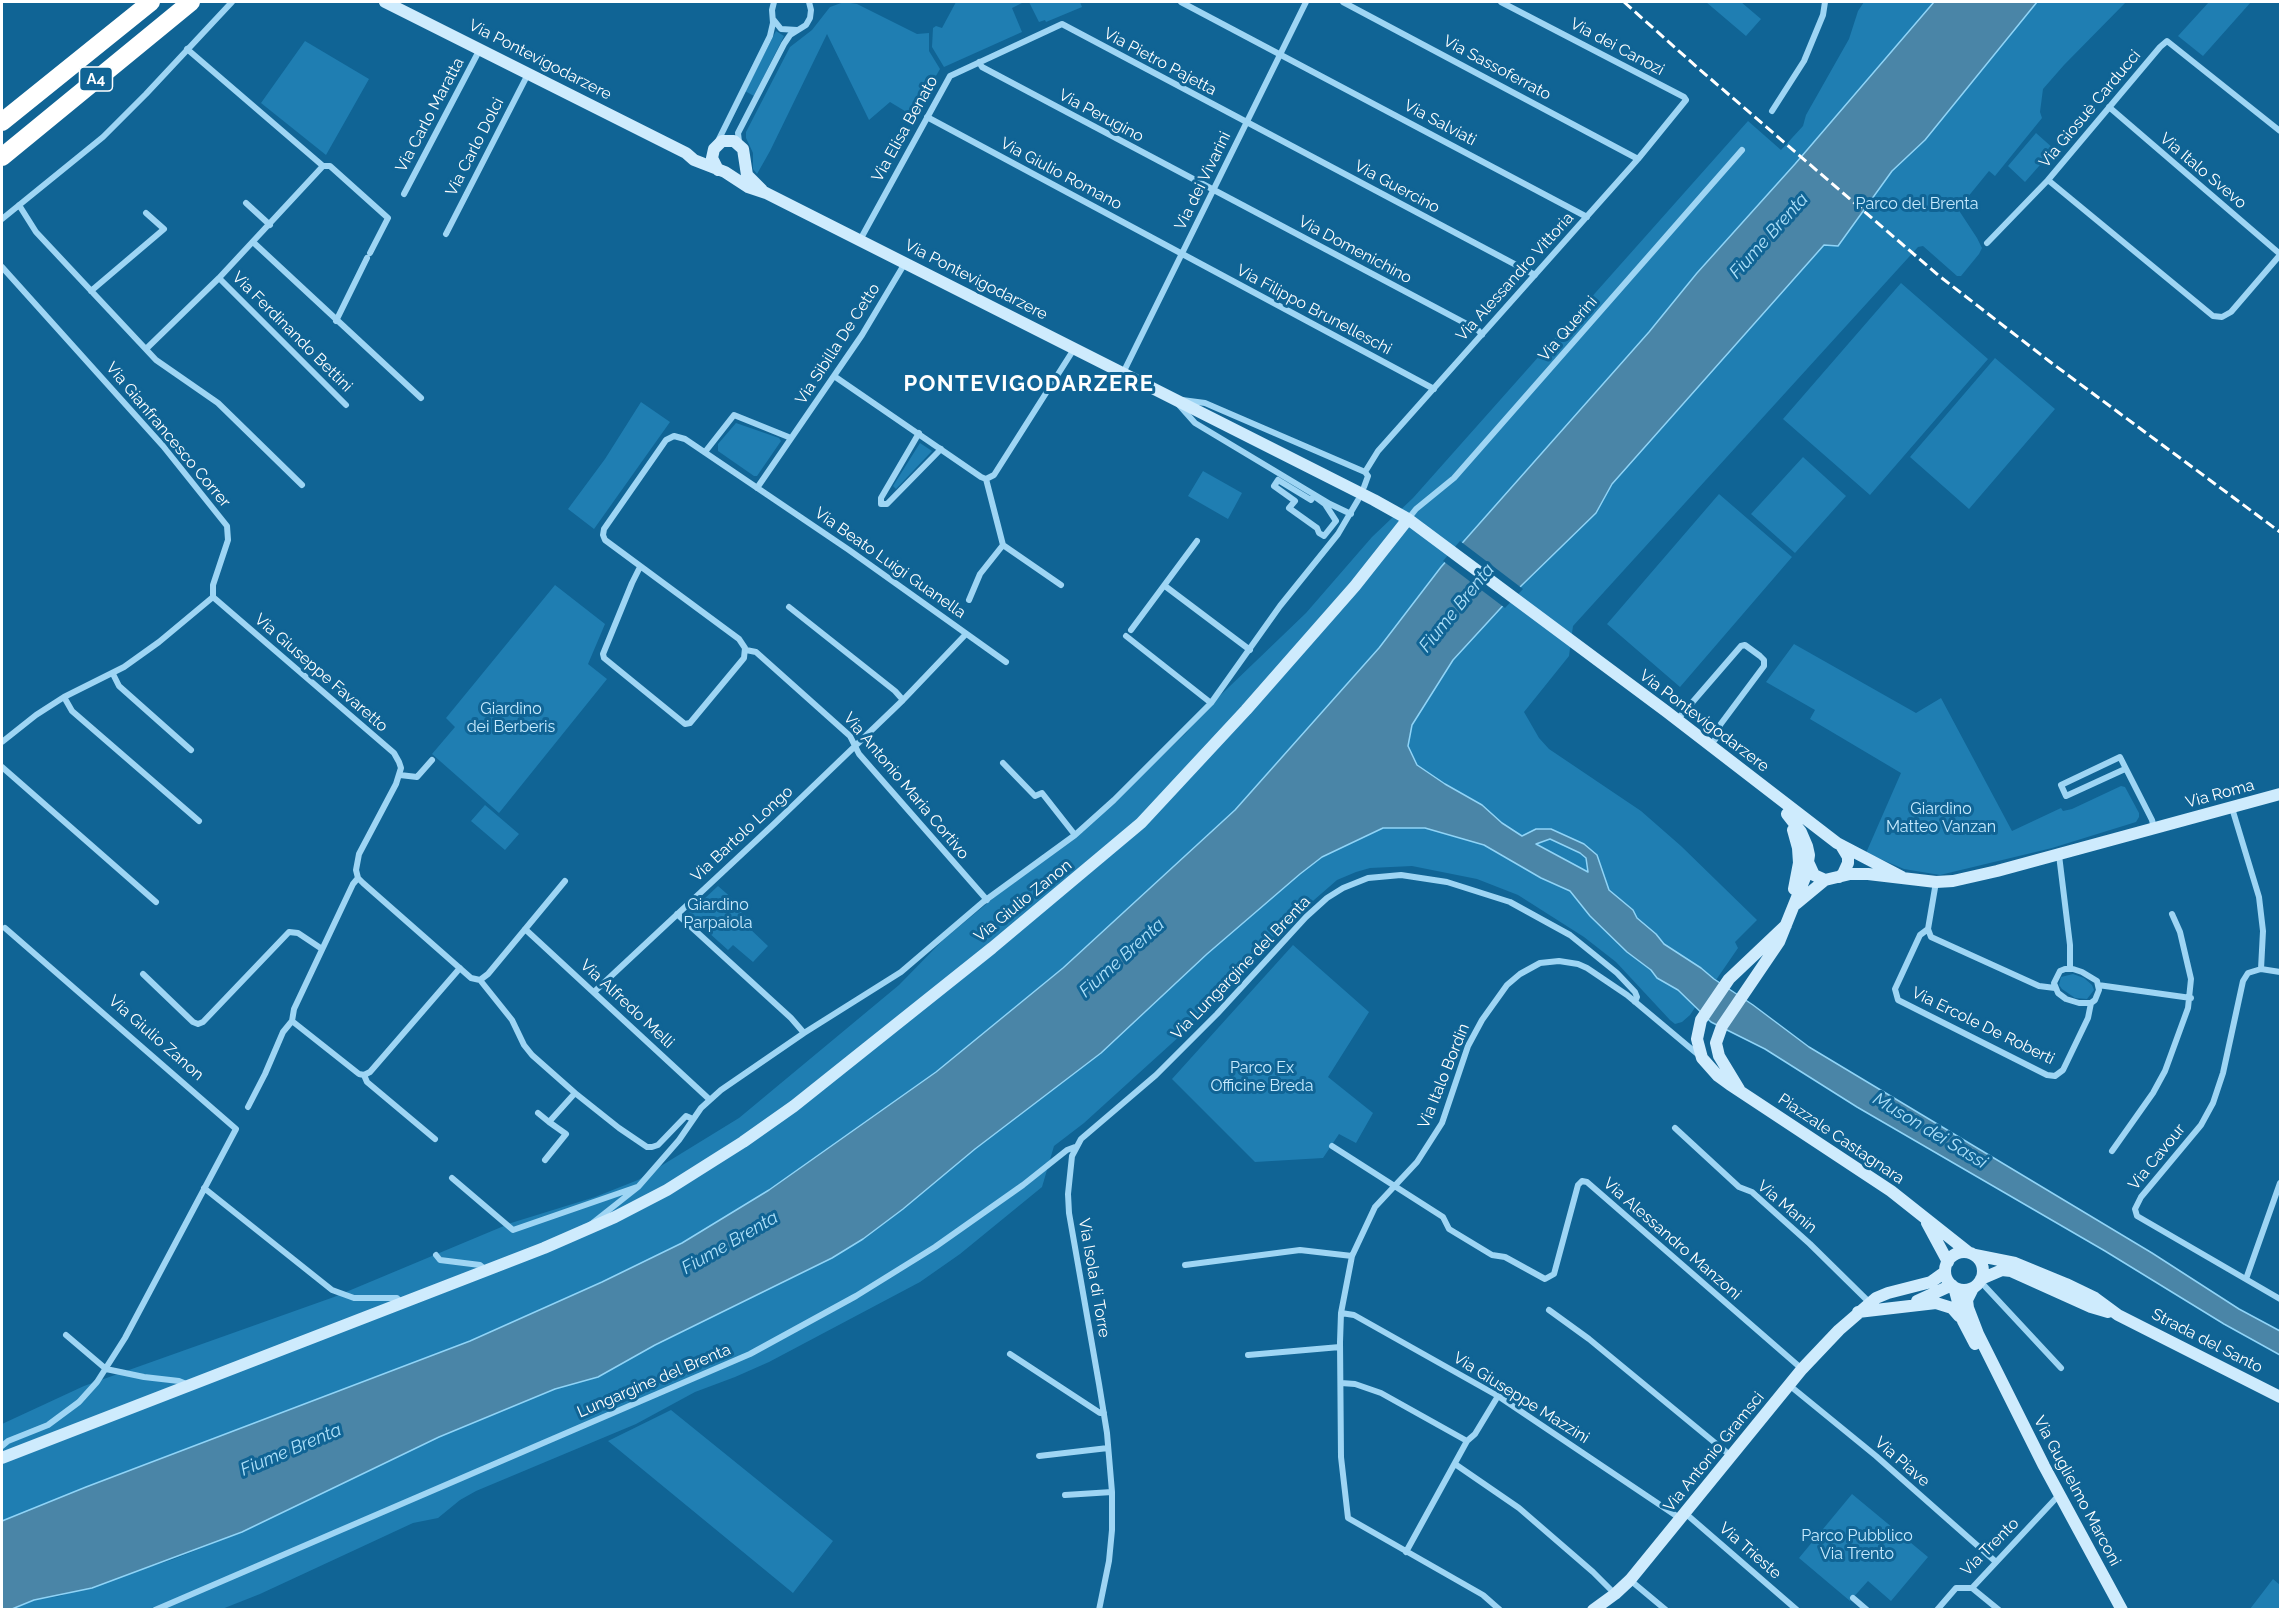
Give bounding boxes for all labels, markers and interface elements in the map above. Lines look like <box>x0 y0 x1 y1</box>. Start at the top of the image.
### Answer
street label: Via dei Canozi <box>1567 14 1667 80</box>
street label: Via Pontevigodarzere <box>465 16 615 104</box>
street label: Via Pietro Pajetta <box>1100 24 1220 100</box>
street label: Via Sassoferrato <box>1440 31 1554 105</box>
street label: Via Giosuè Carducci <box>2035 46 2145 172</box>
street label: Via Carlo Maratta <box>392 55 468 175</box>
road number: A4 <box>80 67 112 91</box>
street label: Via Elisa Benato <box>868 73 942 185</box>
street label: Via Perugino <box>1055 86 1147 146</box>
street label: Via Carlo Dolci <box>442 95 508 199</box>
street label: Via Salviati <box>1401 96 1479 150</box>
street label: Via dei Vivarini <box>1171 129 1235 233</box>
street label: Via Italo Svevo <box>2156 129 2250 213</box>
street label: Via Giulio Romano <box>997 134 1125 214</box>
street label: Via Guercino <box>1351 156 1443 218</box>
water label: Fiume Brenta <box>1725 189 1813 283</box>
park label: Parco del Brenta <box>1856 194 1978 214</box>
street label: Via Alessandro Vittoria <box>1452 209 1578 345</box>
street label: Via Domenichino <box>1295 212 1415 288</box>
street label: Via Pontevigodarzere <box>901 236 1051 324</box>
street label: Via Filippo Brunelleschi <box>1233 261 1395 359</box>
street label: Via Ferdinando Bettini <box>228 268 356 396</box>
street label: Via Sibilla De Cetto <box>792 280 884 408</box>
street label: Via Querini <box>1535 293 1601 365</box>
street label: Via Gianfrancesco Correr <box>102 359 234 511</box>
district label: PONTEVIGODARZERE <box>903 371 1155 397</box>
street label: Via Beato Luigi Guanella <box>811 503 969 623</box>
water label: Fiume Brenta <box>1415 559 1499 657</box>
street label: Via Giuseppe Favaretto <box>250 610 392 736</box>
street label: Via Pontevigodarzere <box>1635 666 1773 776</box>
park label: Giardino dei Berberis <box>467 699 555 737</box>
street label: Via Antonio Maria Cortivo <box>839 709 973 863</box>
street label: Via Roma <box>2184 776 2256 812</box>
street label: Via Bartolo Longo <box>687 782 797 886</box>
park label: Giardino Matteo Vanzan <box>1886 799 1996 837</box>
street label: Via Giulio Zanon <box>970 856 1076 946</box>
street label: Via Lungargine del Brenta <box>1167 892 1315 1044</box>
park label: Giardino Parpaiola <box>684 895 752 933</box>
water label: Fiume Brenta <box>1075 914 1169 1002</box>
street label: Via Alfredo Melli <box>576 956 678 1052</box>
street label: Via Ercole De Roberti <box>1908 983 2058 1069</box>
street label: Via Giulio Zanon <box>104 991 208 1085</box>
street label: Via Italo Bordin <box>1414 1021 1474 1131</box>
park label: Parco Ex Officine Breda <box>1211 1058 1313 1096</box>
water label: Muson dei Sassi <box>1869 1088 1991 1174</box>
street label: Piazzale Castagnara <box>1774 1090 1908 1188</box>
street label: Via Cavour <box>2125 1120 2189 1194</box>
street label: Via Alessandro Manzoni <box>1599 1174 1745 1304</box>
street label: Via Manin <box>1753 1177 1821 1237</box>
water label: Fiume Brenta <box>678 1207 782 1279</box>
street label: Via Isola di Torre <box>1074 1217 1114 1339</box>
street label: Strada del Santo <box>2148 1305 2266 1377</box>
street label: Lungargine del Brenta <box>574 1340 734 1422</box>
street label: Via Giuseppe Mazzini <box>1449 1348 1593 1448</box>
street label: Via Antonio Gramsci <box>1660 1388 1768 1516</box>
street label: Via Guglielmo Marconi <box>2029 1413 2125 1569</box>
water label: Fiume Brenta <box>237 1419 345 1481</box>
street label: Via Piave <box>1871 1433 1933 1491</box>
street label: Via Trento <box>1957 1514 2023 1580</box>
street label: Via Trieste <box>1715 1519 1785 1583</box>
park label: Parco Pubblico Via Trento <box>1801 1526 1913 1564</box>

